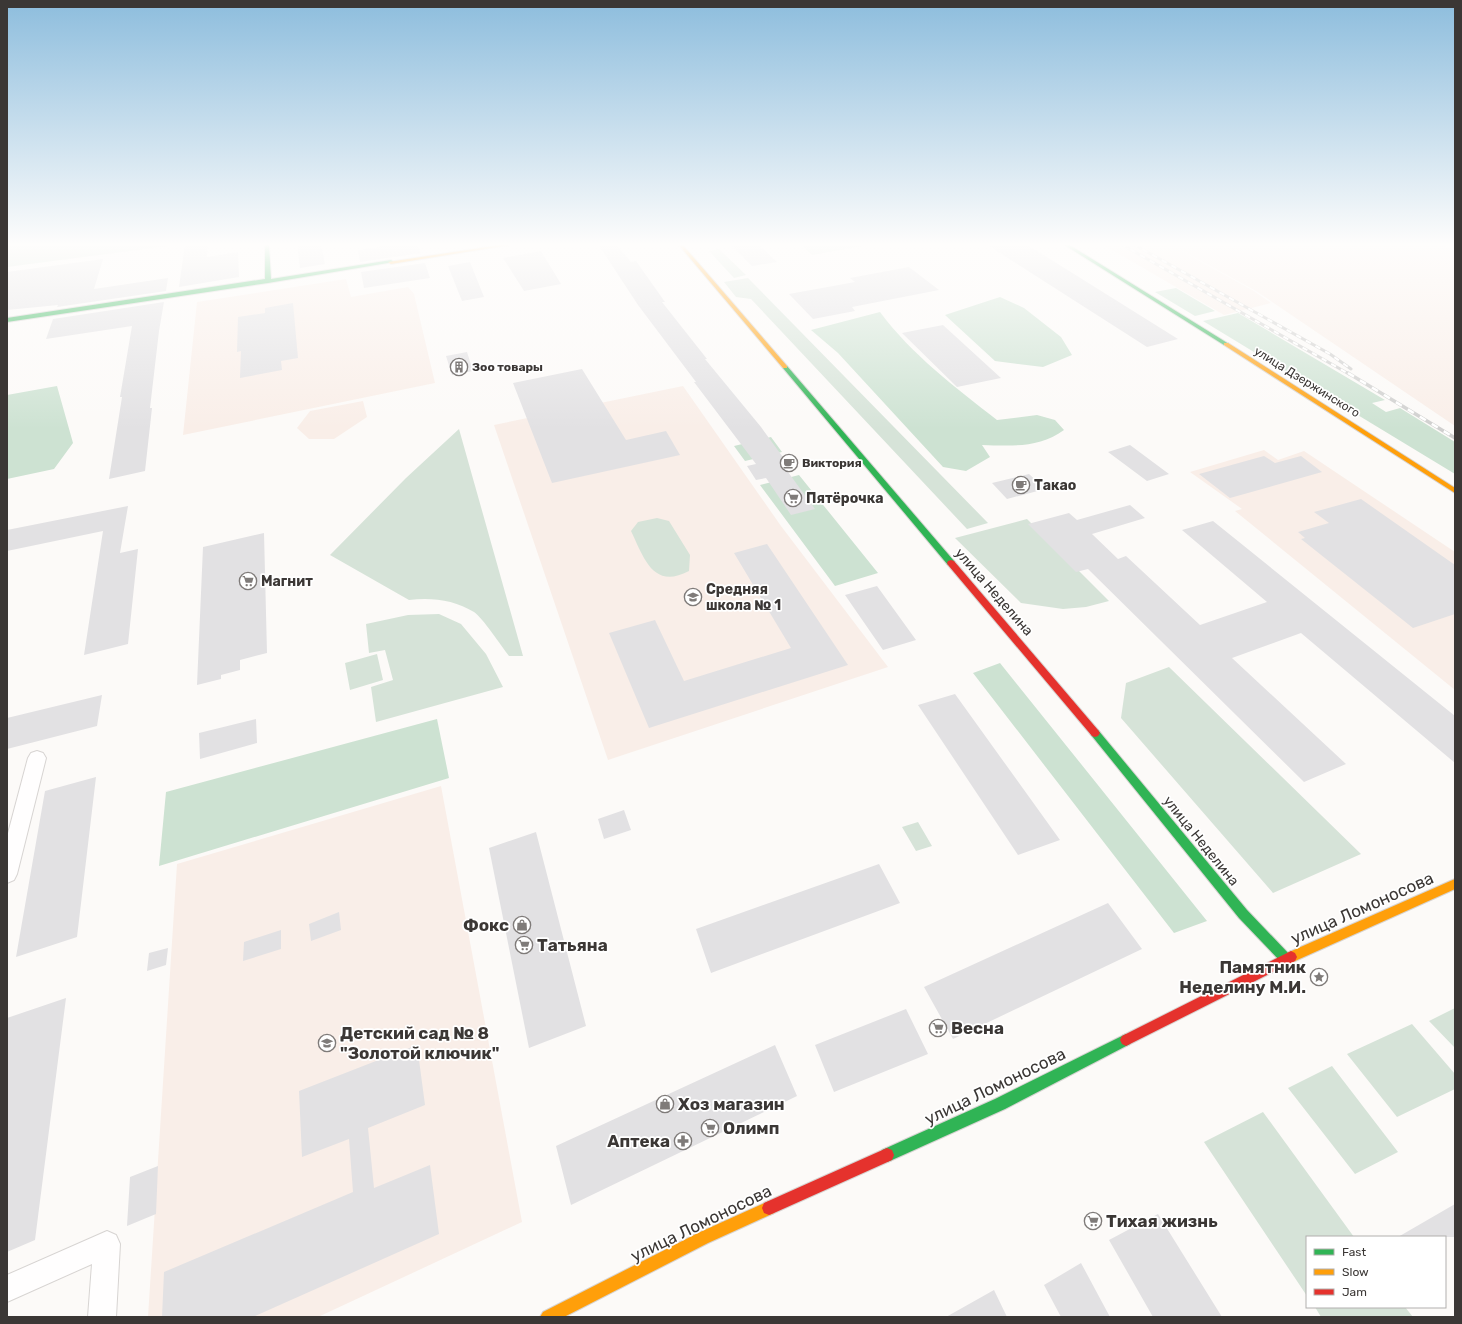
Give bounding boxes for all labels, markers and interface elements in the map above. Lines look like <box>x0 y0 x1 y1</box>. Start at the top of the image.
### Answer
street label: улица Дзержинского <box>1252 344 1362 420</box>
building icon: Зоо товары <box>449 357 469 377</box>
place label: Зоо товары <box>472 360 543 374</box>
cafe icon: Виктория <box>779 453 799 473</box>
place label: Виктория <box>802 456 862 470</box>
cafe icon: Такао <box>1011 475 1031 495</box>
place label: Такао <box>1034 477 1076 494</box>
supermarket icon: Пятёрочка <box>783 488 803 508</box>
place label: Пятёрочка <box>806 490 883 507</box>
street label: улица Неделина <box>951 545 1037 639</box>
supermarket icon: Магнит <box>238 571 258 591</box>
place label: Магнит <box>261 573 313 590</box>
place label: Средняя школа № 1 <box>706 581 781 614</box>
school or university icon: Средняя школа № 1 <box>683 587 703 607</box>
street label: улица Неделина <box>1160 793 1242 889</box>
street label: улица Ломоносова <box>1287 867 1437 949</box>
place label: Фокс <box>463 915 509 935</box>
shop icon: Фокс <box>512 915 532 935</box>
supermarket icon: Татьяна <box>514 935 534 955</box>
place label: Татьяна <box>537 935 608 955</box>
place label: Памятник Неделину М.И. <box>1179 957 1306 997</box>
place icon: Памятник Неделину М.И. <box>1309 967 1329 987</box>
supermarket icon: Весна <box>928 1018 948 1038</box>
place label: Весна <box>951 1018 1004 1038</box>
place label: Детский сад № 8 "Золотой ключик" <box>340 1023 499 1063</box>
school or university icon: Детский сад № 8 "Золотой ключик" <box>317 1033 337 1053</box>
street label: улица Ломоносова <box>921 1043 1069 1129</box>
shop icon: Хоз магазин <box>655 1094 675 1114</box>
place label: Хоз магазин <box>678 1094 785 1114</box>
supermarket icon: Олимп <box>700 1118 720 1138</box>
place label: Олимп <box>723 1118 779 1138</box>
place label: Аптека <box>607 1131 670 1151</box>
pharmacy icon: Аптека <box>673 1131 693 1151</box>
street label: улица Ломоносова <box>627 1180 775 1266</box>
supermarket icon: Тихая жизнь <box>1083 1211 1103 1231</box>
place label: Тихая жизнь <box>1106 1211 1218 1231</box>
legend <box>1306 1236 1446 1308</box>
text: Fast <box>1342 1245 1366 1259</box>
text: Slow <box>1342 1265 1369 1279</box>
text: Jam <box>1342 1285 1367 1299</box>

